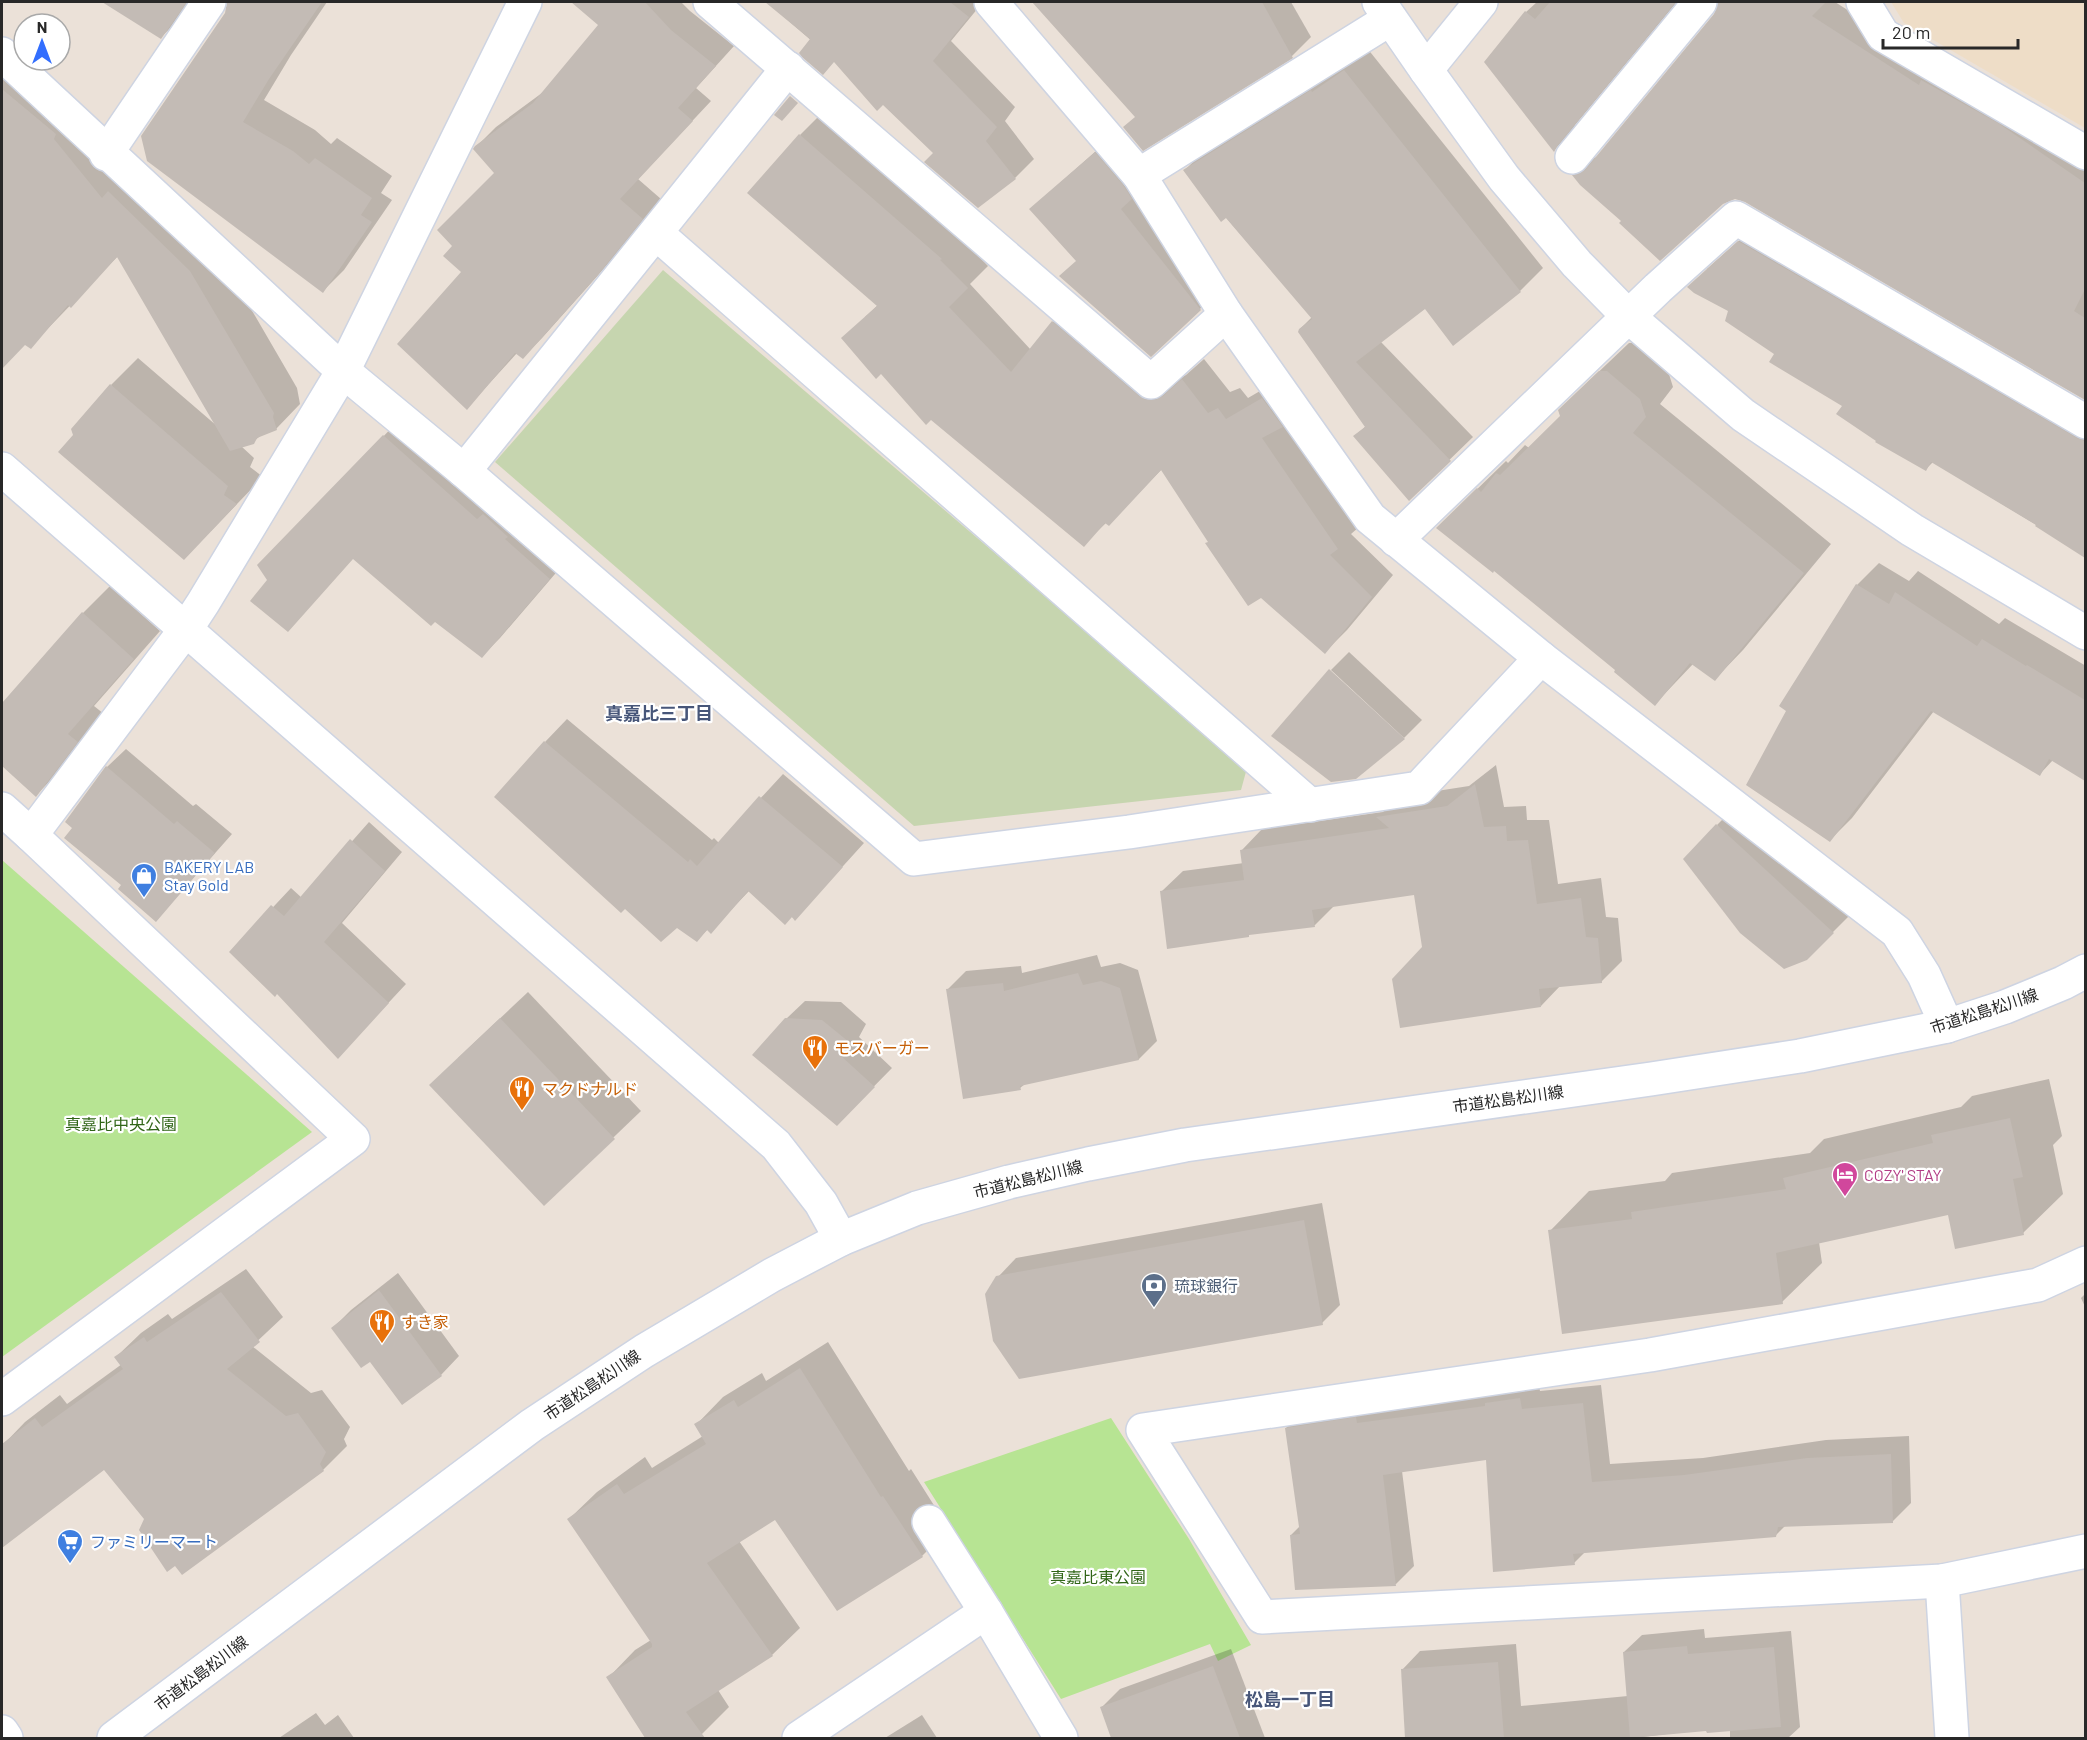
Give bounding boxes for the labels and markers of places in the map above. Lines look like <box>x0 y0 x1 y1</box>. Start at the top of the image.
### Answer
place label: BAKERY LAB Stay Gold <box>164 857 254 894</box>
shop icon: BAKERY LAB Stay Gold <box>129 861 159 899</box>
restaurant icon: モスバーガー <box>800 1033 830 1071</box>
place label: モスバーガー <box>834 1038 930 1057</box>
restaurant icon: マクドナルド <box>507 1074 537 1112</box>
place label: マクドナルド <box>542 1079 638 1098</box>
hotel icon: COZY' STAY <box>1830 1160 1860 1198</box>
place label: COZY' STAY <box>1864 1165 1942 1184</box>
bank icon: 琉球銀行 <box>1139 1271 1169 1309</box>
place label: 琉球銀行 <box>1174 1276 1238 1295</box>
restaurant icon: すき家 <box>367 1307 397 1345</box>
place label: すき家 <box>401 1312 449 1331</box>
supermarket icon: ファミリーマート <box>55 1527 85 1565</box>
place label: ファミリーマート <box>90 1532 218 1551</box>

